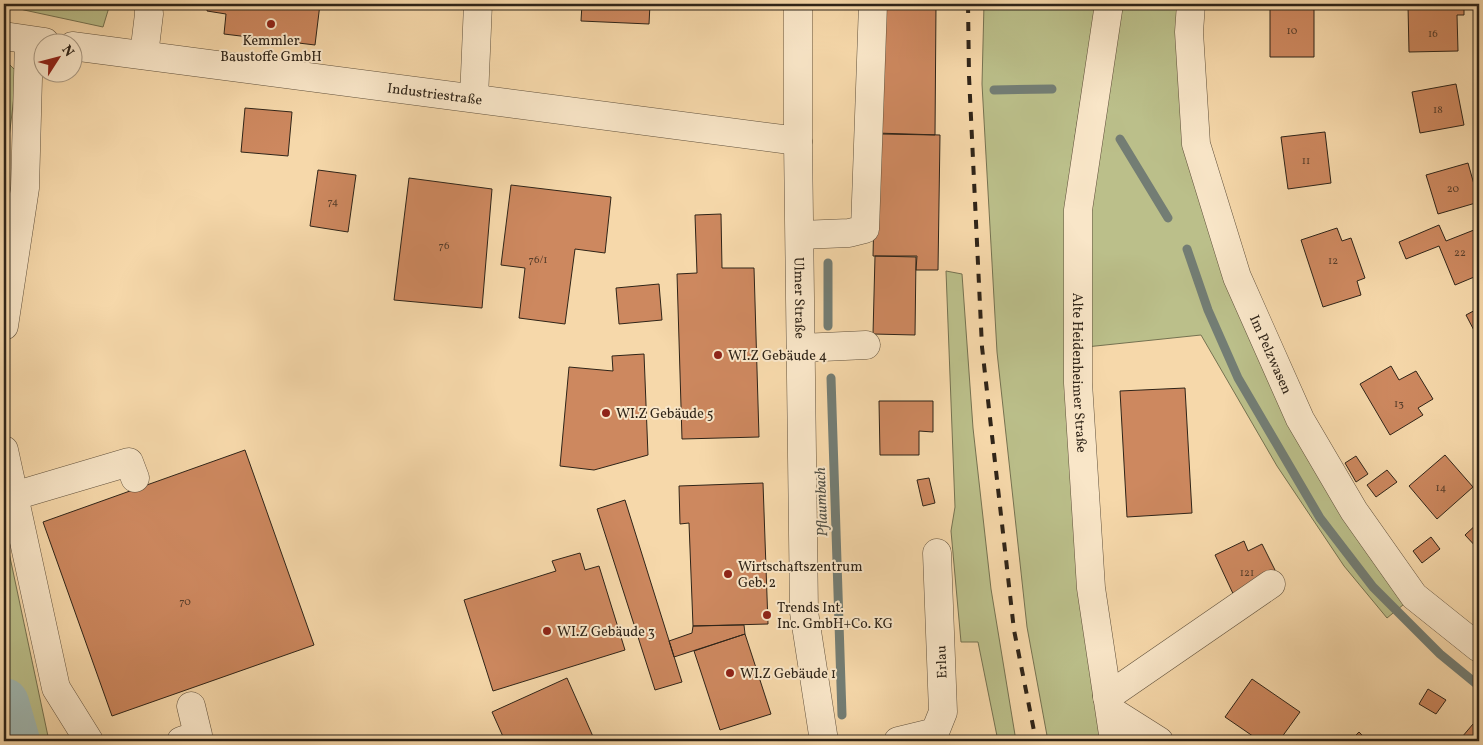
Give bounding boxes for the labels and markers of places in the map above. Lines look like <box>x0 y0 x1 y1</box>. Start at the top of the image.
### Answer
marker: Kemmler Baustoffe GmbH <box>265 18 277 30</box>
place label: Kemmler Baustoffe GmbH <box>220 32 322 67</box>
place label: WI.Z Gebäude 4 <box>728 347 827 366</box>
marker: WI.Z Gebäude 4 <box>712 349 724 361</box>
place label: WI.Z Gebäude 5 <box>616 405 713 424</box>
marker: WI.Z Gebäude 5 <box>600 407 612 419</box>
place label: Wirtschaftszentrum Geb. 2 <box>738 558 863 593</box>
marker: Wirtschaftszentrum Geb. 2 <box>722 568 734 580</box>
place label: Trends Int. Inc. GmbH+Co. KG <box>777 599 893 634</box>
marker: Trends Int. Inc. GmbH+Co. KG <box>761 609 773 621</box>
place label: WI.Z Gebäude 3 <box>557 623 655 642</box>
marker: WI.Z Gebäude 3 <box>541 625 553 637</box>
place label: WI.Z Gebäude 1 <box>740 665 836 684</box>
marker: WI.Z Gebäude 1 <box>724 667 736 679</box>

